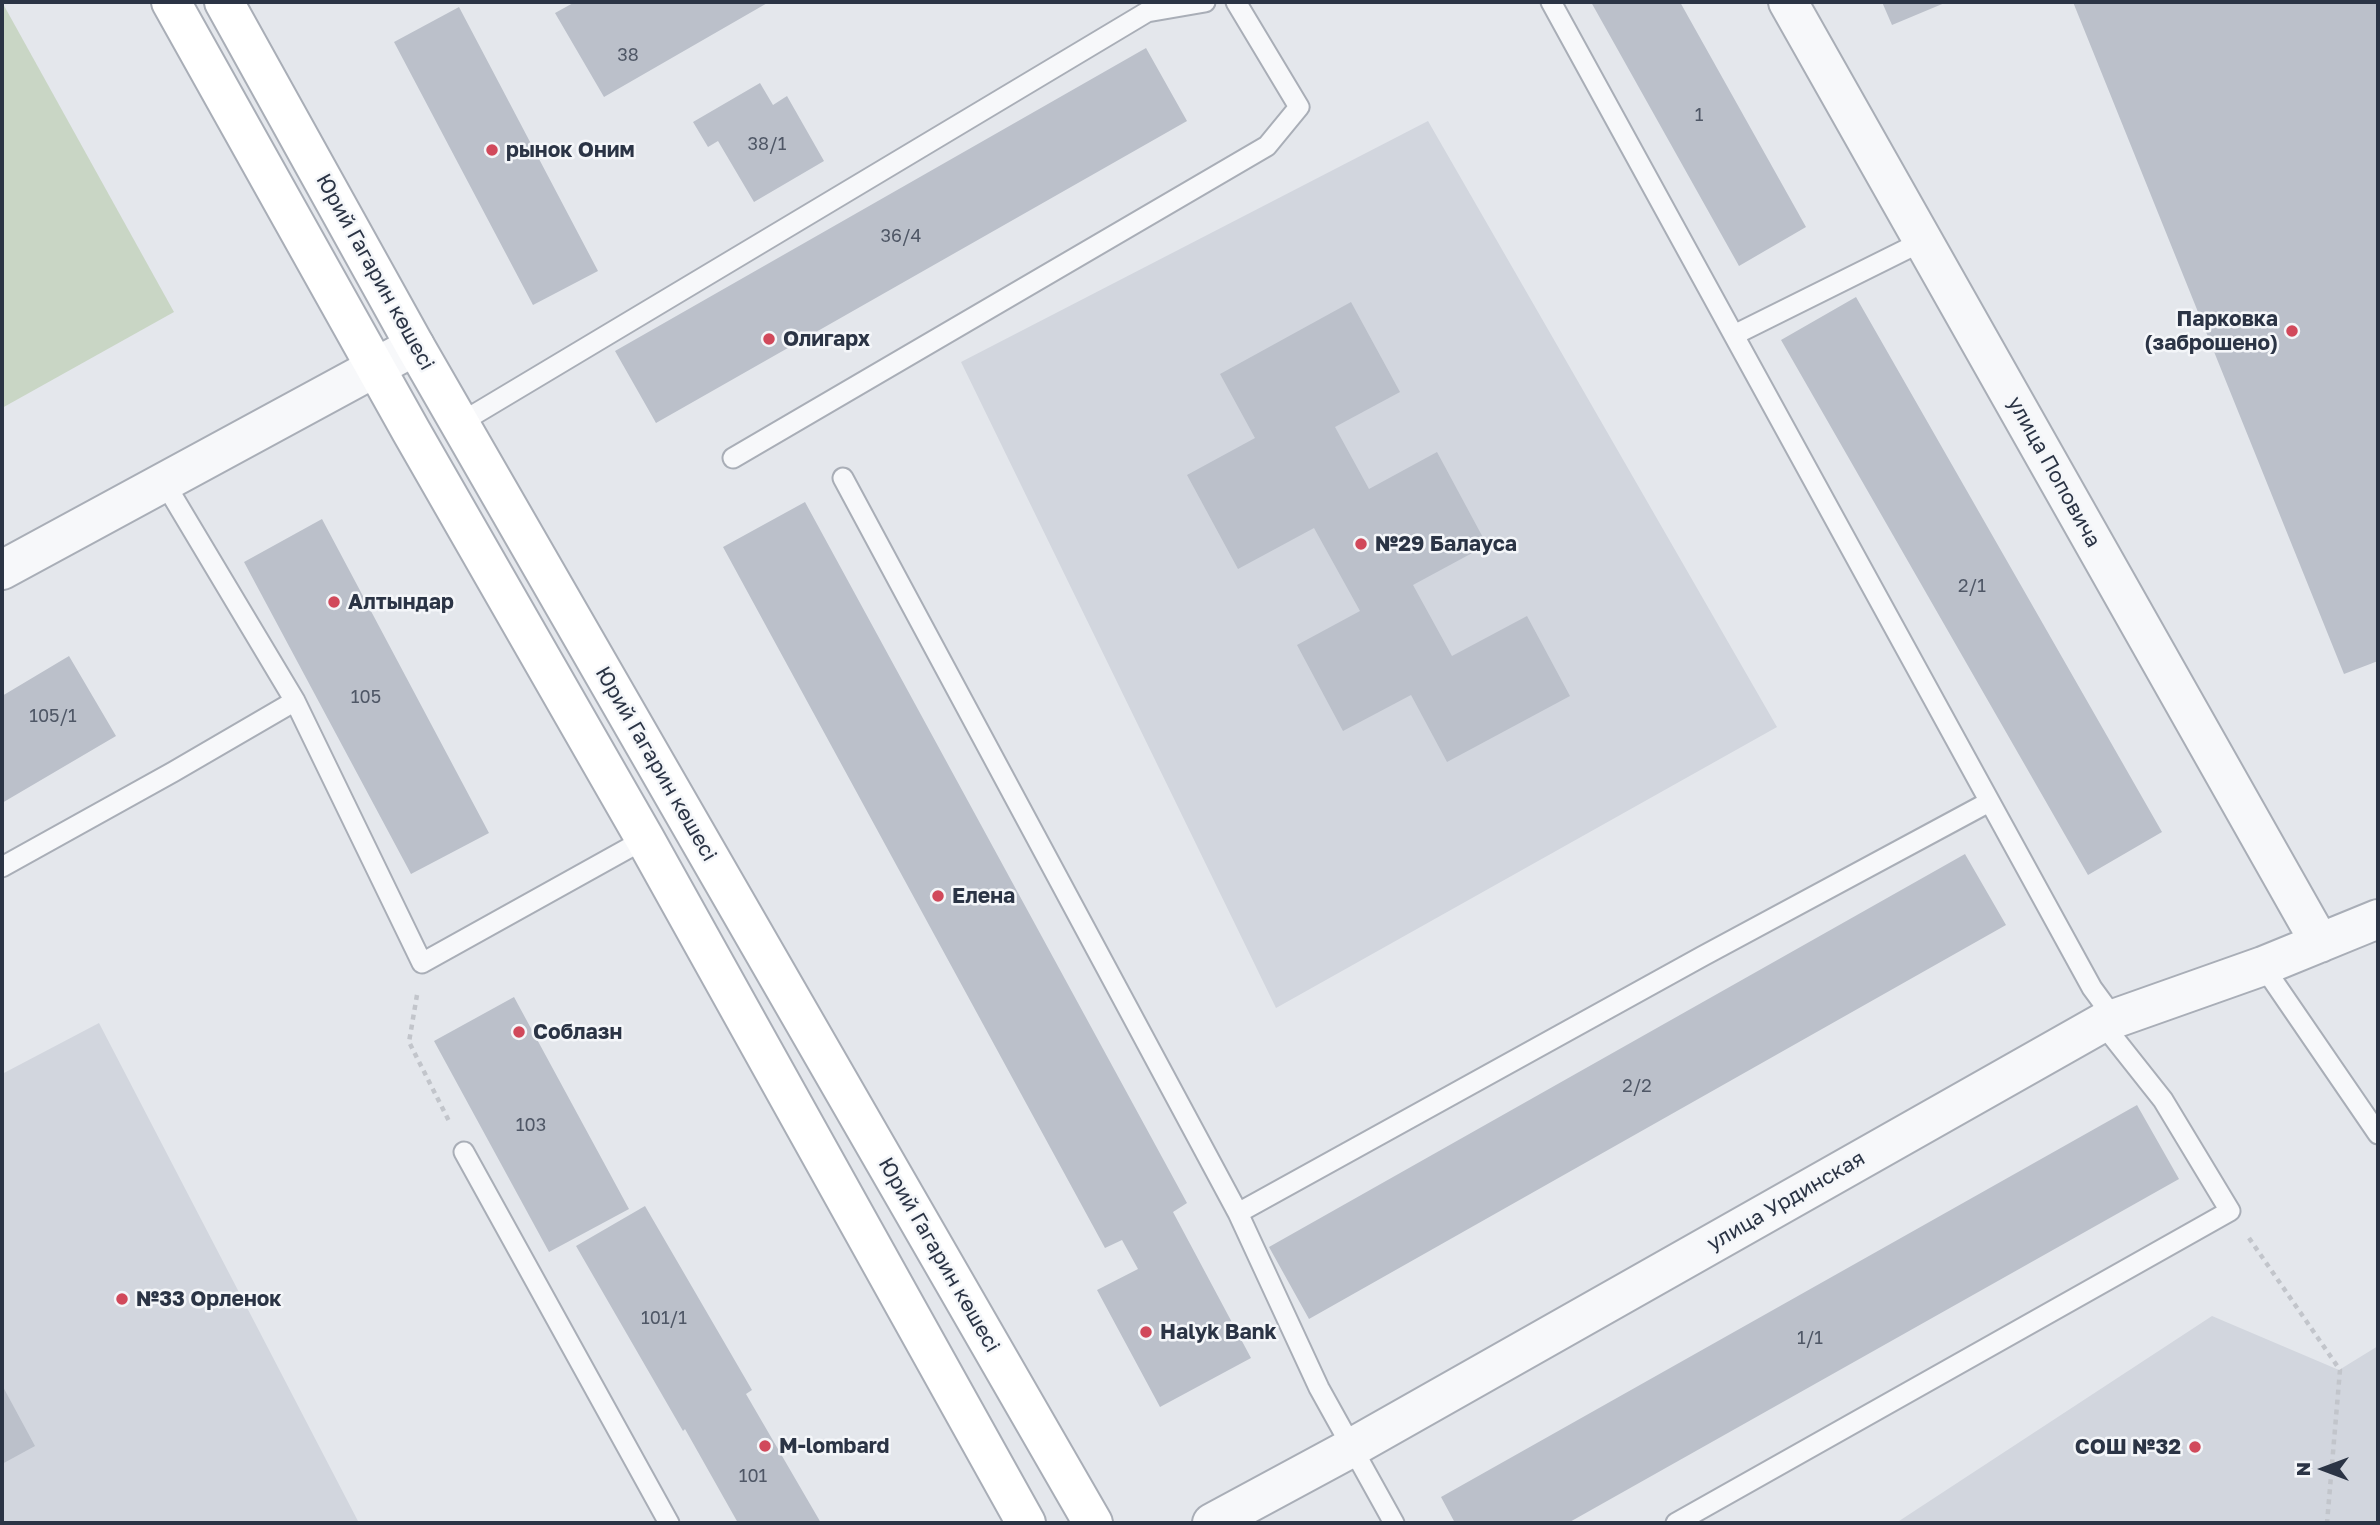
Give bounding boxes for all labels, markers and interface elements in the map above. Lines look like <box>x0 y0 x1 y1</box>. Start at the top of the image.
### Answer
house number: 38 <box>617 44 639 66</box>
house number: 1 <box>1695 104 1703 126</box>
house number: 38/1 <box>748 133 786 155</box>
place label: рынок Оним <box>506 137 635 163</box>
marker: рынок Оним <box>484 142 500 158</box>
street label: Юрий Гагарин көшесі <box>310 169 440 375</box>
house number: 36/4 <box>880 225 922 247</box>
place label: Парковка (заброшено) <box>2145 306 2278 356</box>
marker: Парковка (заброшено) <box>2284 323 2300 339</box>
place label: Олигарх <box>783 326 870 352</box>
marker: Олигарх <box>761 331 777 347</box>
street label: улица Поповича <box>2002 392 2106 552</box>
place label: №29 Балауса <box>1375 531 1517 557</box>
marker: №29 Балауса <box>1353 536 1369 552</box>
house number: 2/1 <box>1958 575 1986 597</box>
place label: Алтындар <box>348 589 454 615</box>
marker: Алтындар <box>326 594 342 610</box>
street label: Юрий Гагарин көшесі <box>590 662 722 866</box>
house number: 105 <box>351 686 381 708</box>
house number: 105/1 <box>29 705 77 727</box>
place label: Елена <box>952 883 1015 909</box>
marker: Елена <box>930 888 946 904</box>
place label: Соблазн <box>533 1019 622 1045</box>
marker: Соблазн <box>511 1024 527 1040</box>
house number: 2/2 <box>1622 1075 1652 1097</box>
house number: 103 <box>516 1114 546 1136</box>
street label: улица Урдинская <box>1703 1146 1869 1256</box>
street label: Юрий Гагарин көшесі <box>873 1153 1005 1357</box>
place label: №33 Орленок <box>136 1286 282 1312</box>
marker: №33 Орленок <box>114 1291 130 1307</box>
house number: 101/1 <box>641 1307 687 1329</box>
place label: Halyk Bank <box>1160 1319 1277 1345</box>
marker: Halyk Bank <box>1138 1324 1154 1340</box>
house number: 1/1 <box>1797 1327 1823 1349</box>
place label: M-lombard <box>779 1433 889 1459</box>
place label: СОШ №32 <box>2075 1434 2181 1460</box>
north arrow <box>2289 1434 2359 1504</box>
marker: M-lombard <box>757 1438 773 1454</box>
marker: СОШ №32 <box>2187 1439 2203 1455</box>
text: N <box>2291 1462 2314 1476</box>
house number: 101 <box>739 1465 767 1487</box>

